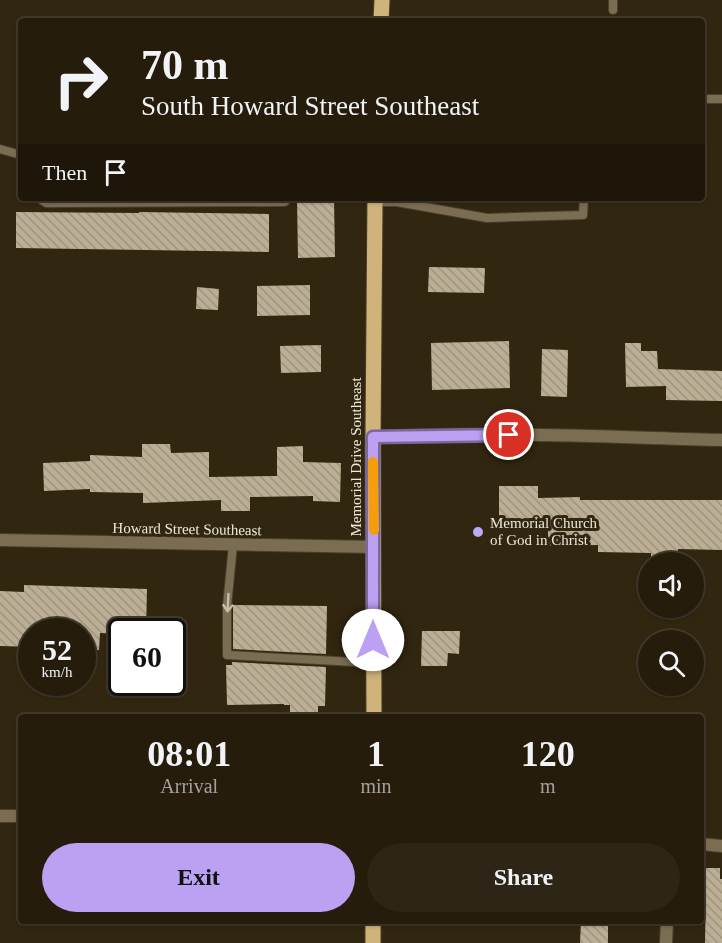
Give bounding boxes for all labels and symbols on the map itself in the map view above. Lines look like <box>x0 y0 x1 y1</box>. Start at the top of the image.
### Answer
street label: Memorial Drive Southeast <box>348 377 364 537</box>
pin <box>483 409 534 460</box>
place label: Memorial Church of God in Christ <box>490 515 598 548</box>
street label: Howard Street Southeast <box>112 520 263 538</box>
marker: Memorial Church of God in Christ <box>471 525 485 539</box>
one-way arrow <box>222 592 233 612</box>
position arrow <box>341 608 405 672</box>
speed limit sign: 60 <box>108 618 186 696</box>

